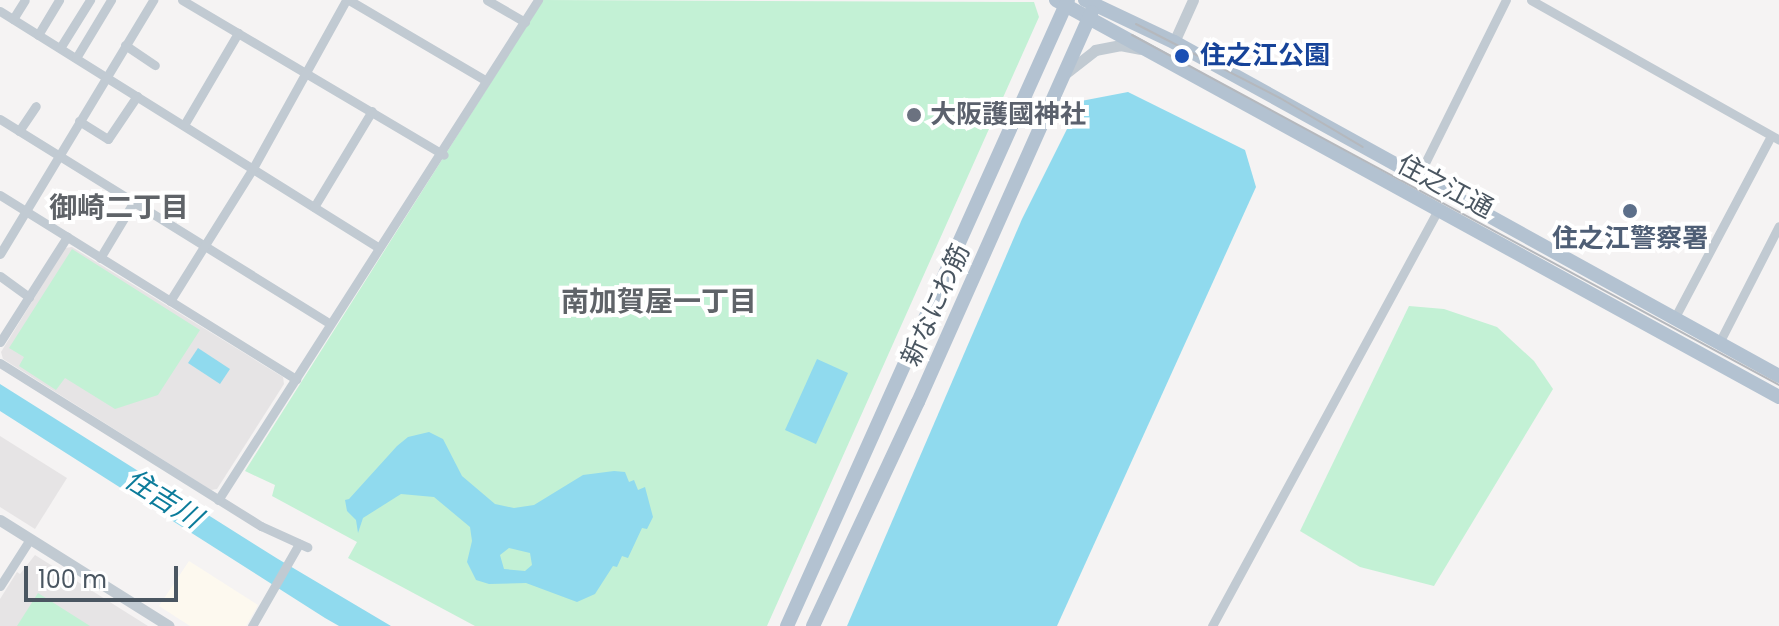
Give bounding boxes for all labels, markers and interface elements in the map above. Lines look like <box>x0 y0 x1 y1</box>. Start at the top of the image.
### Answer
place label: 住之江公園 <box>1200 40 1330 72</box>
marker: 住之江公園 <box>1171 45 1193 67</box>
place label: 大阪護國神社 <box>930 99 1086 131</box>
marker: 大阪護國神社 <box>905 106 923 124</box>
street label: 住之江通 <box>1392 149 1498 225</box>
district label: 御崎二丁目 <box>49 191 189 225</box>
marker: 住之江警察署 <box>1621 202 1639 220</box>
place label: 住之江警察署 <box>1552 223 1708 255</box>
street label: 新なにわ筋 <box>895 239 977 371</box>
district label: 南加賀屋一丁目 <box>561 285 757 319</box>
water label: 住吉川 <box>118 462 208 536</box>
scale bar <box>28 550 182 600</box>
text: 100 m <box>38 563 107 596</box>

